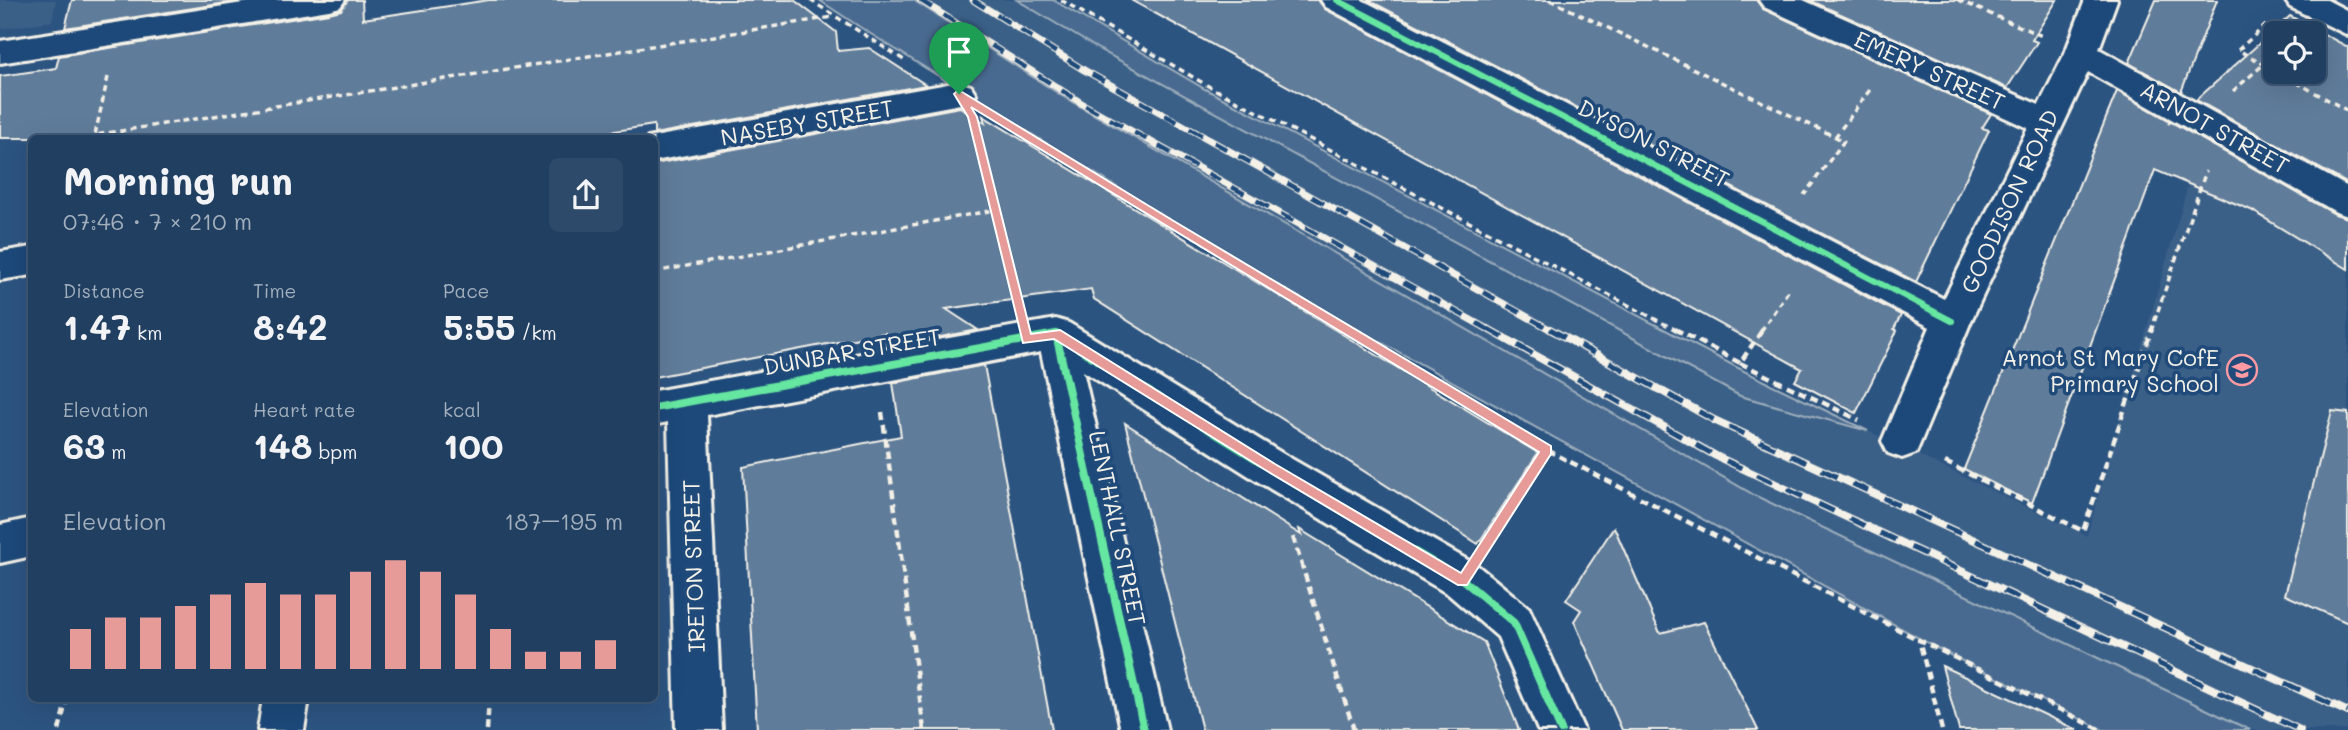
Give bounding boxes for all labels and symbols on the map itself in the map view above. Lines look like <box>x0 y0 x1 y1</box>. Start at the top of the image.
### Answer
pin <box>929 22 989 94</box>
street label: EMERY STREET <box>1850 23 2010 117</box>
street label: ARNOT STREET <box>2135 74 2295 180</box>
street label: NASEBY STREET <box>718 92 896 152</box>
street label: DYSON STREET <box>1573 92 1735 194</box>
street label: GOODISON ROAD <box>1953 104 2065 298</box>
street label: DUNBAR STREET <box>761 321 943 381</box>
place label: Arnot St Mary CofE Primary School <box>2001 342 2219 398</box>
school or university icon: Arnot St Mary CofE Primary School <box>2225 353 2259 387</box>
street label: LENTHALL STREET <box>1083 428 1153 628</box>
street label: IRETON STREET <box>675 479 711 653</box>

